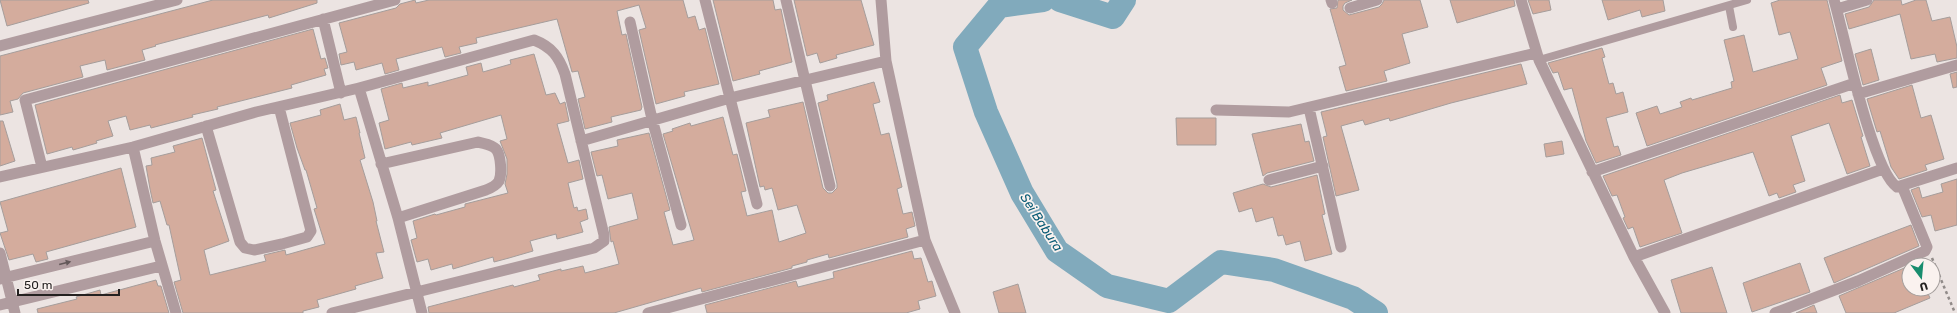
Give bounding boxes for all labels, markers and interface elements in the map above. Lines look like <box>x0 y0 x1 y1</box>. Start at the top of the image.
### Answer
water label: Sei Babura <box>1017 190 1066 254</box>
north arrow <box>1901 257 1941 297</box>
one-way arrow <box>59 260 71 266</box>
scale bar <box>18 271 119 297</box>
text: 50 m <box>24 278 52 292</box>
text: U <box>1918 279 1929 293</box>

